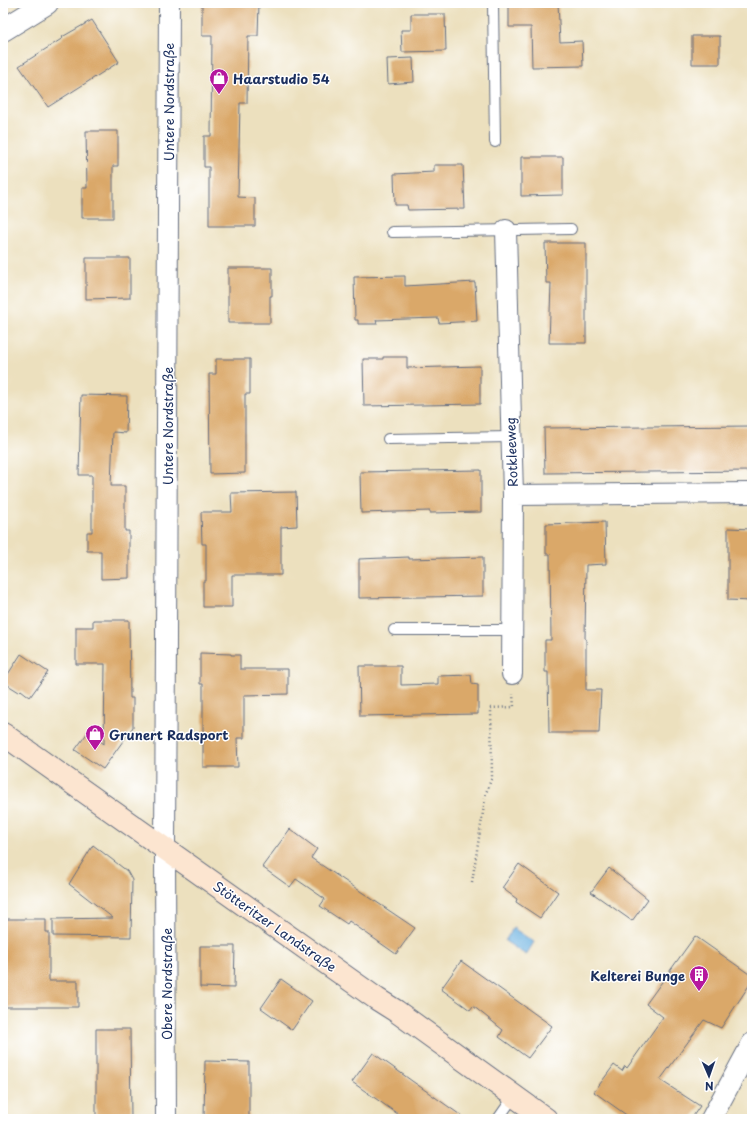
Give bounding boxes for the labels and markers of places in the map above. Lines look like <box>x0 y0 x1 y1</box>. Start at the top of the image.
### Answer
shop icon: Haarstudio 54 <box>208 67 230 95</box>
place label: Haarstudio 54 <box>233 69 330 88</box>
shop icon: Grunert Radsport <box>84 723 106 751</box>
place label: Grunert Radsport <box>109 725 229 744</box>
building icon: Kelterei Bunge <box>688 964 710 992</box>
place label: Kelterei Bunge <box>590 966 685 985</box>

